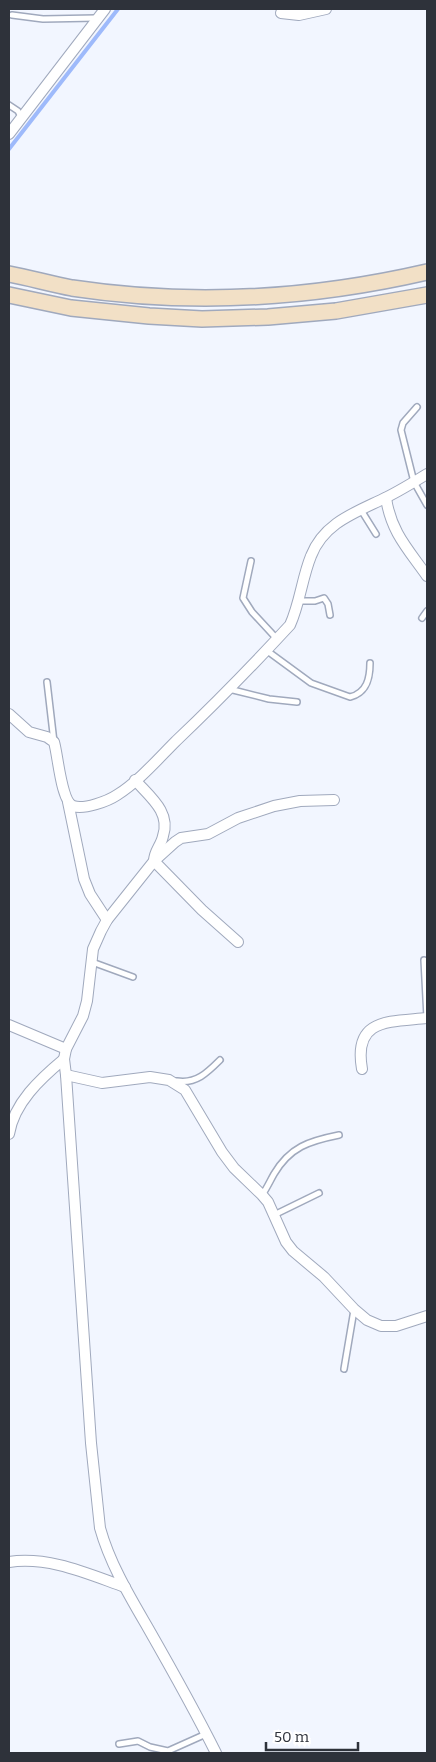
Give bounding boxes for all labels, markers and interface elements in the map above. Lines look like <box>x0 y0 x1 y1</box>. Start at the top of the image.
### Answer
scale bar <box>266 1720 358 1752</box>
text: 50 m <box>274 1728 310 1746</box>

